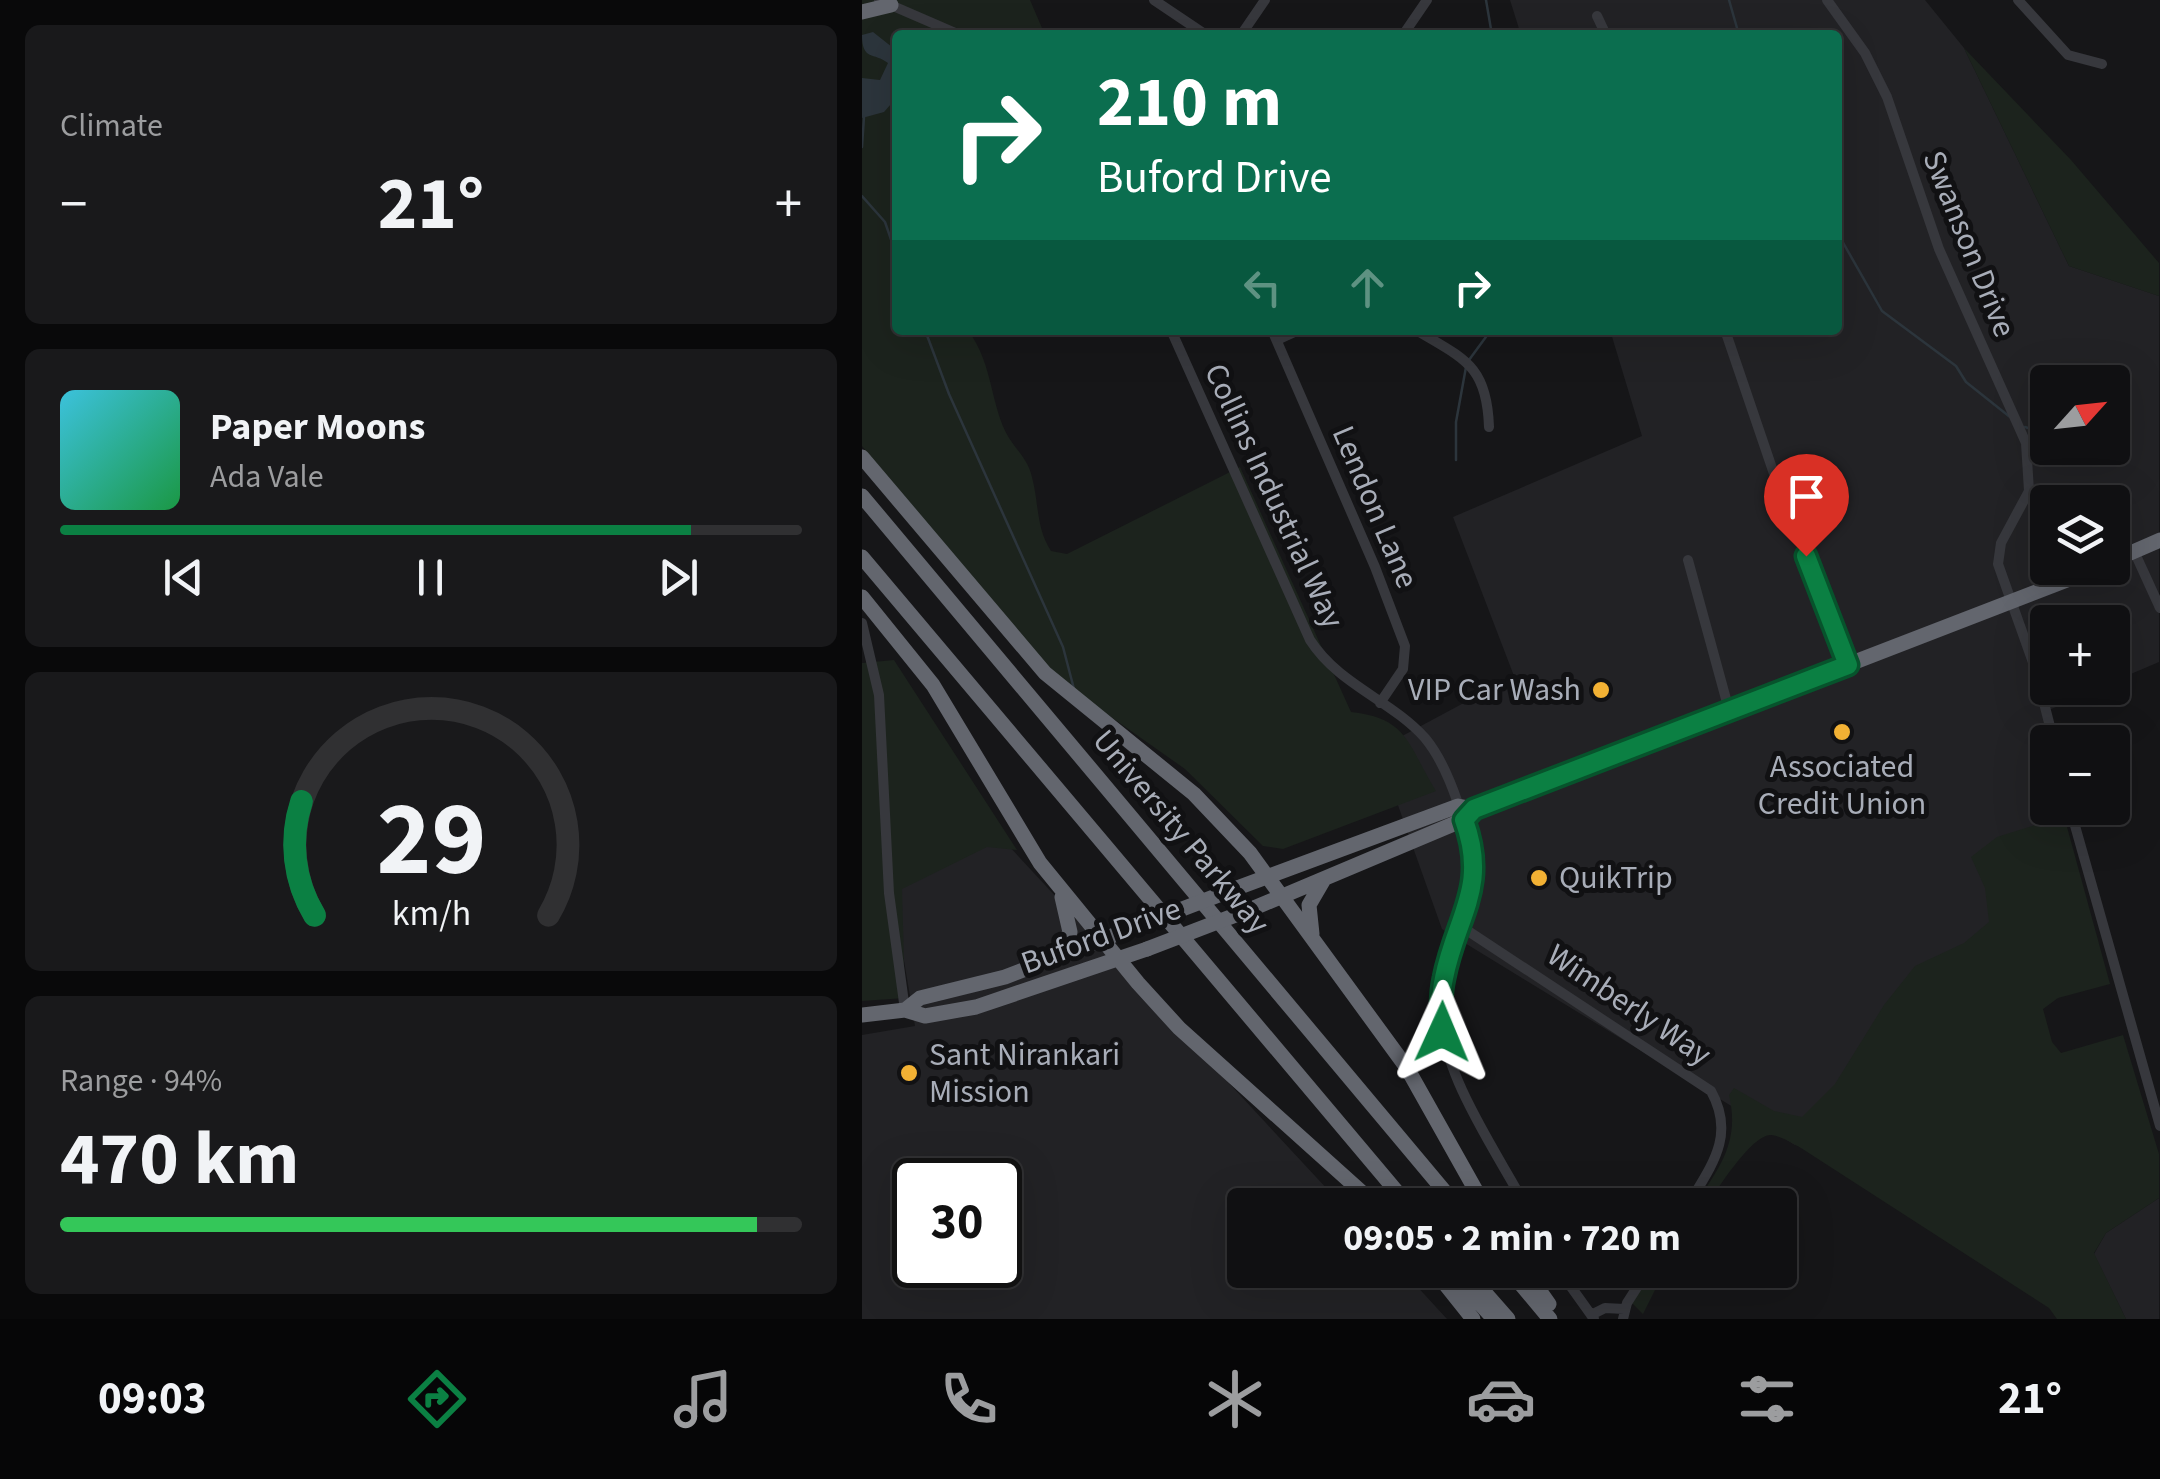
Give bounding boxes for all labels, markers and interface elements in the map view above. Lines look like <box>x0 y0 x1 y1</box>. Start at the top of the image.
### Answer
text: 210 m <box>1097 53 1282 153</box>
icon: right <box>932 70 1062 200</box>
text: Climate <box>60 103 163 149</box>
street label: Swanson Drive <box>1911 144 2027 344</box>
text: Buford Drive <box>1097 146 1332 210</box>
text: 21° <box>378 151 484 258</box>
text: − <box>60 166 87 244</box>
text: + <box>775 166 802 244</box>
icon: left <box>1235 260 1290 315</box>
icon: ahead <box>1340 260 1395 315</box>
icon: right <box>1445 260 1500 315</box>
street label: Collins Industrial Way <box>1192 356 1356 636</box>
north arrow <box>2030 365 2130 465</box>
map controls <box>2030 365 2130 825</box>
text: Paper Moons <box>210 400 425 454</box>
street label: Lendon Lane <box>1320 419 1430 595</box>
text: Ada Vale <box>210 454 324 500</box>
pin <box>1764 454 1849 557</box>
icon: arrive <box>1779 469 1834 524</box>
button: layers <box>2030 485 2130 585</box>
icon: previous <box>156 550 211 605</box>
icon: pause <box>403 550 458 605</box>
icon: next <box>651 550 706 605</box>
button: + <box>2030 605 2130 705</box>
place label: VIP Car Wash <box>1408 667 1581 713</box>
marker: VIP Car Wash <box>1590 679 1612 701</box>
street label: University Parkway <box>1082 720 1281 944</box>
marker: Associated Credit Union <box>1831 721 1853 743</box>
button: − <box>2030 725 2130 825</box>
place label: Associated Credit Union <box>1758 744 1926 827</box>
text: 29 <box>376 767 486 915</box>
place label: QuikTrip <box>1559 855 1673 901</box>
marker: QuikTrip <box>1528 867 1550 889</box>
street label: Buford Drive <box>1015 886 1187 986</box>
text: km/h <box>391 888 471 939</box>
street label: Wimberly Way <box>1538 933 1720 1077</box>
position arrow <box>1390 980 1494 1084</box>
place label: Sant Nirankari Mission <box>929 1032 1120 1115</box>
text: Range · 94% <box>60 1058 222 1104</box>
marker: Sant Nirankari Mission <box>898 1062 920 1084</box>
text: 470 km <box>60 1106 299 1213</box>
speed limit sign: 30 <box>892 1158 1022 1288</box>
text: 09:05 · 2 min · 720 m <box>1343 1211 1681 1265</box>
icon: directions <box>402 1364 472 1434</box>
icon: music <box>668 1364 738 1434</box>
icon: phone <box>934 1364 1004 1434</box>
icon: climate <box>1200 1364 1270 1434</box>
icon: car <box>1466 1364 1536 1434</box>
icon: filters <box>1732 1364 1802 1434</box>
text: 09:03 <box>98 1367 207 1431</box>
text: 21° <box>1998 1367 2062 1431</box>

